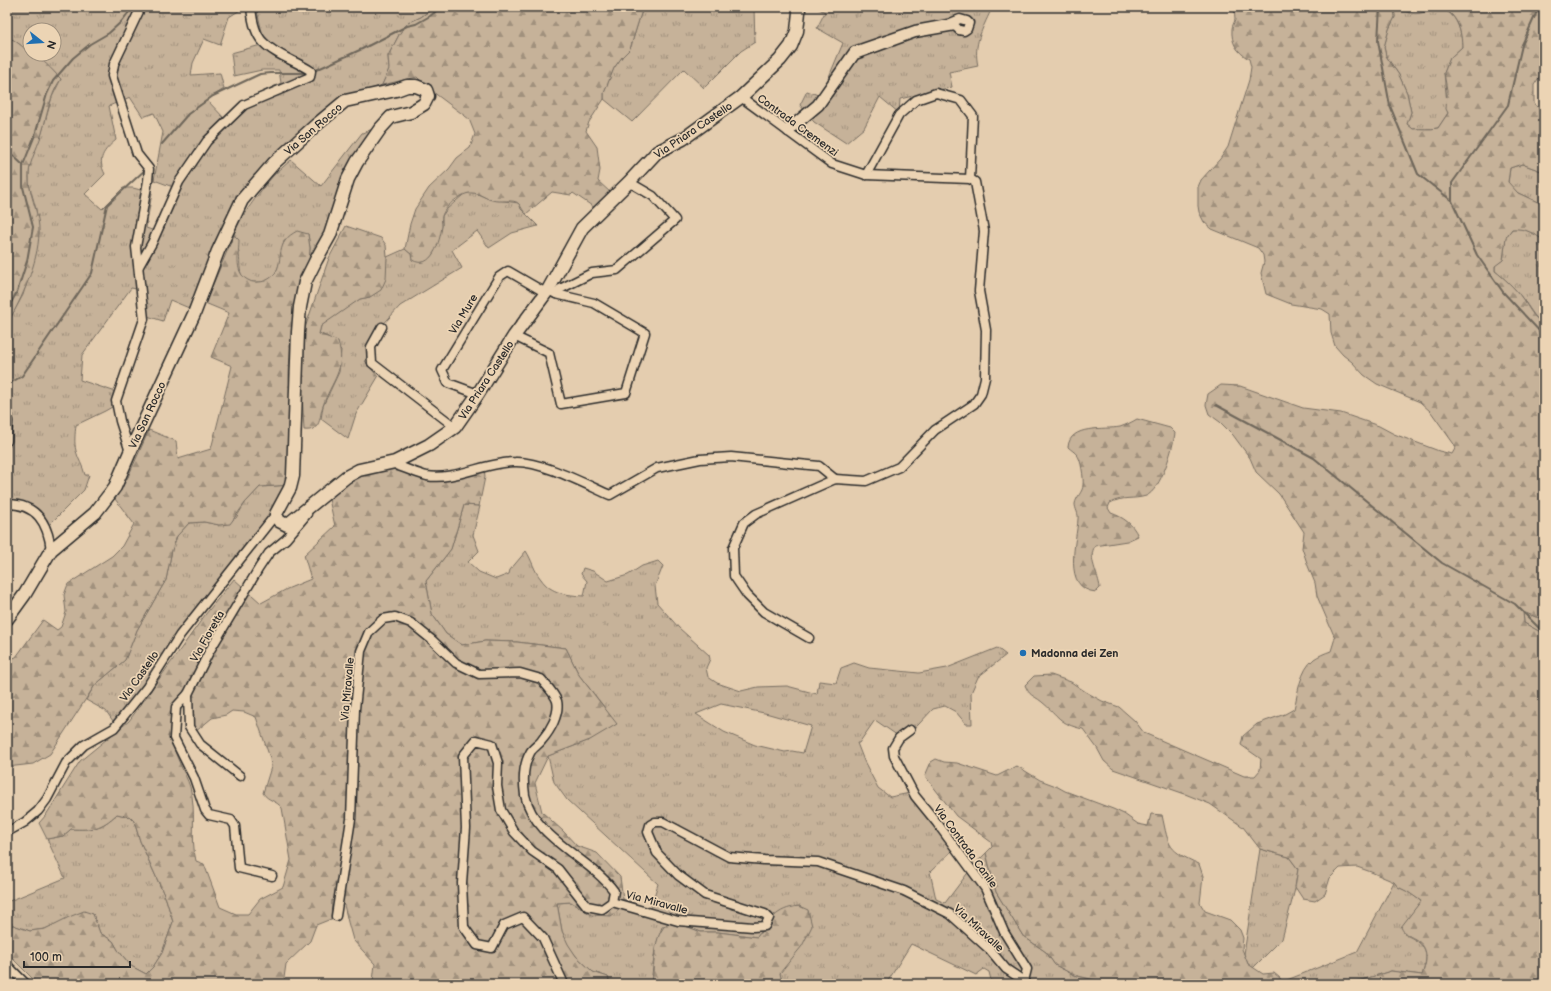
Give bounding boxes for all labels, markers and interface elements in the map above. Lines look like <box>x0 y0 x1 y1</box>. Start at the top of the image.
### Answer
north arrow <box>22 22 62 62</box>
text: N <box>44 39 59 51</box>
street label: Contrada Cremenzi <box>755 92 841 159</box>
street label: Via Priara Castello <box>652 99 735 161</box>
street label: Via San Rocco <box>282 101 345 158</box>
street label: Via Mure <box>446 291 481 337</box>
street label: Via Priara Castello <box>456 338 517 422</box>
street label: Via San Rocco <box>126 380 169 451</box>
street label: Via Fioretta <box>188 608 227 664</box>
place label: Madonna dei Zen <box>1031 647 1118 660</box>
marker: Madonna dei Zen <box>1018 648 1028 658</box>
street label: Via Castello <box>117 649 162 704</box>
street label: Via Miravalle <box>338 656 357 721</box>
street label: Via Contrada Canile <box>931 802 1000 891</box>
street label: Via Miravalle <box>625 888 690 917</box>
street label: Via Miravalle <box>951 902 1007 955</box>
scale bar <box>24 943 130 969</box>
text: 100 m <box>30 950 62 965</box>

